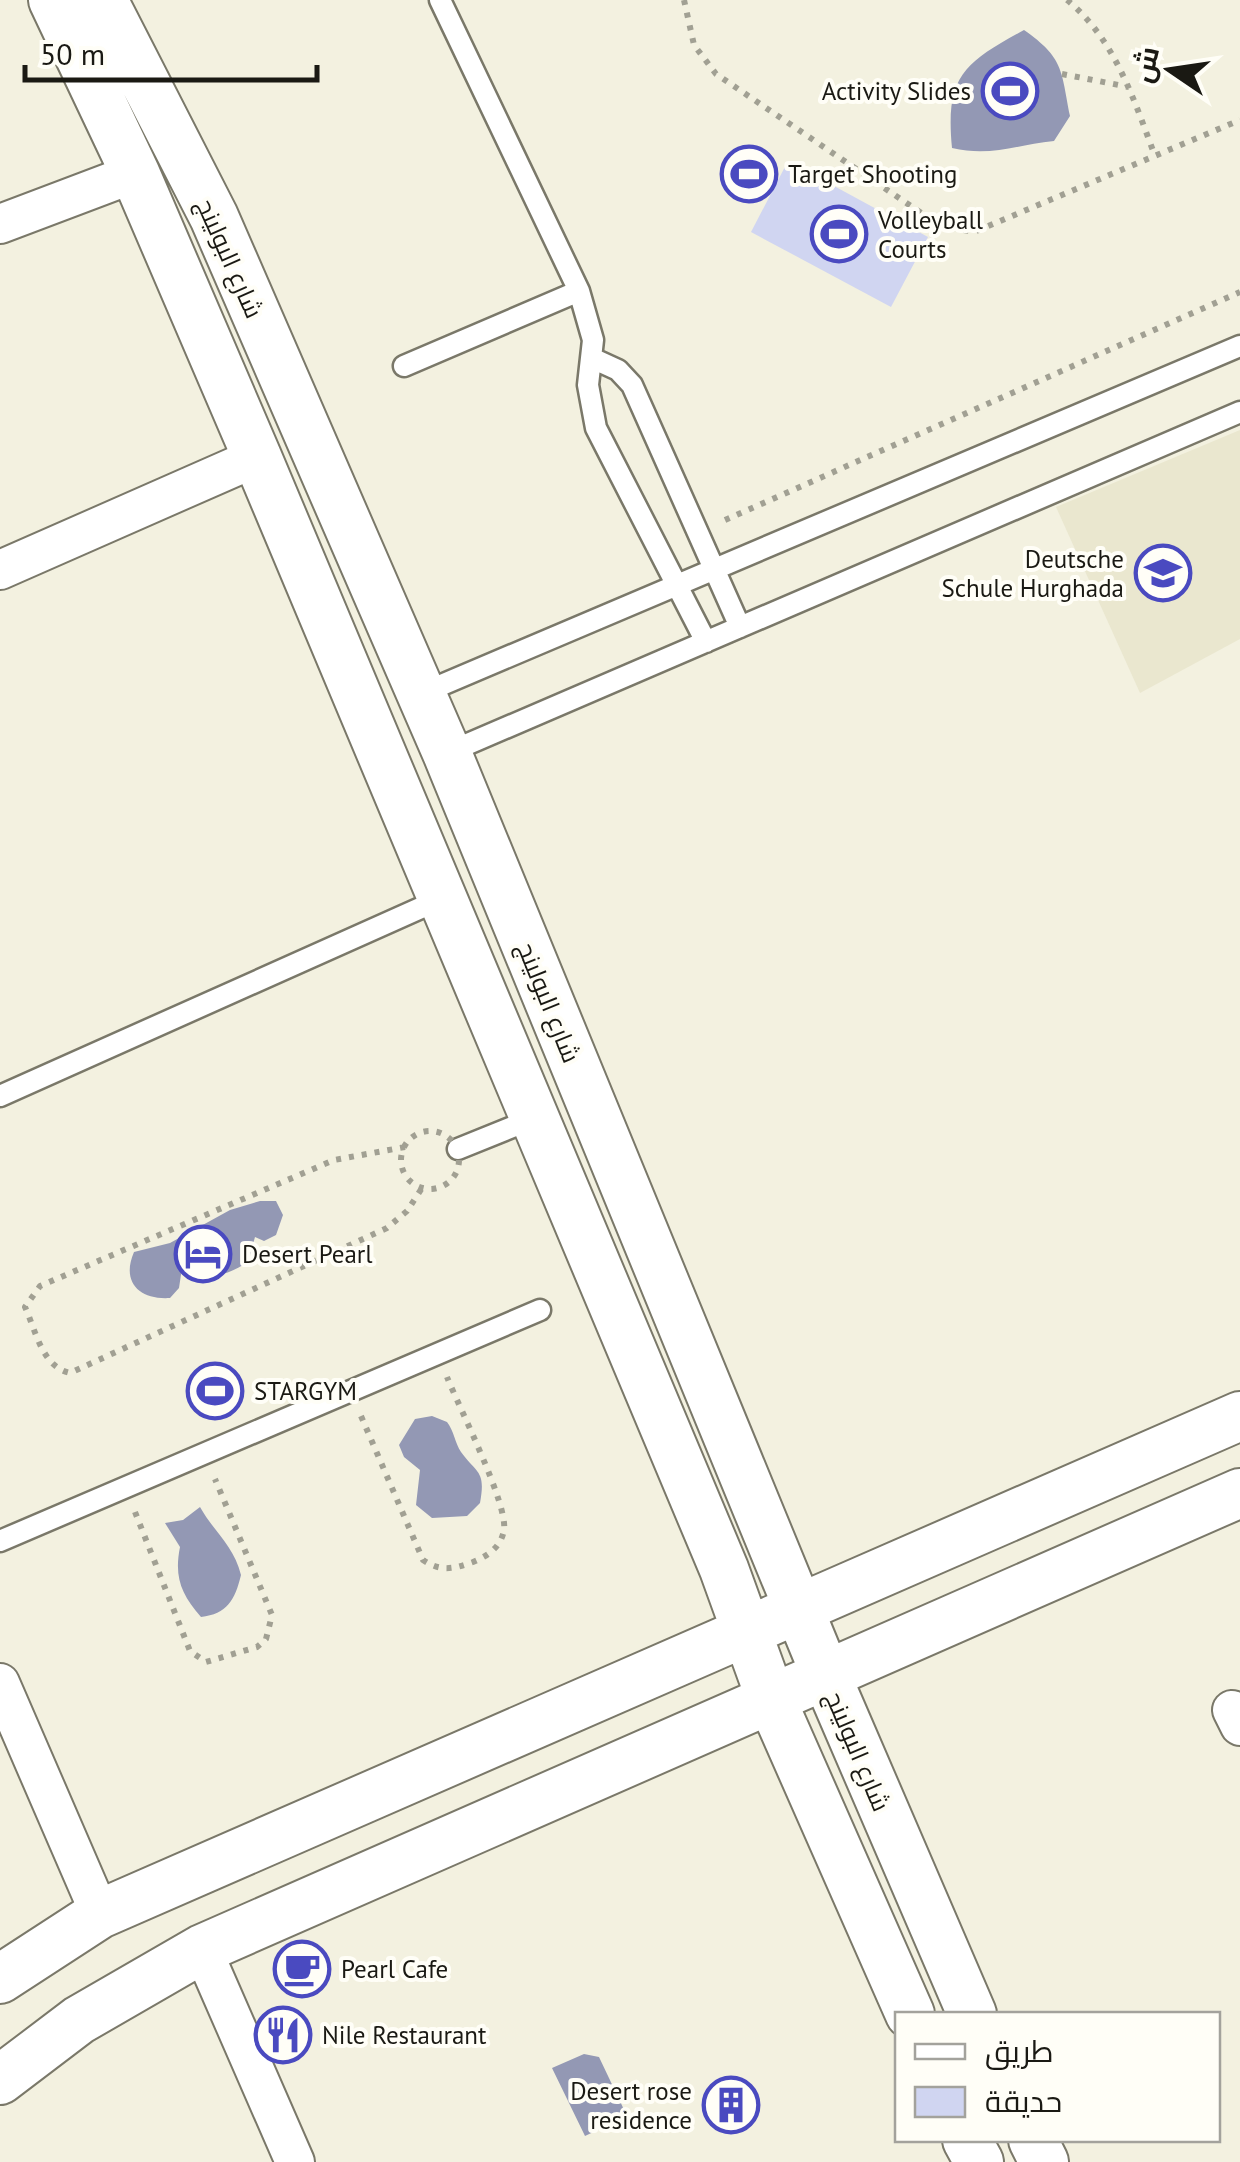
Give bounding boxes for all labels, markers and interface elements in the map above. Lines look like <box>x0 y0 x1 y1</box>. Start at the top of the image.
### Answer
scale bar <box>25 20 318 82</box>
north arrow <box>1120 20 1220 120</box>
text: 50 m <box>40 34 105 73</box>
text: ش <box>1123 43 1167 86</box>
sports icon: Activity Slides <box>980 61 1040 121</box>
place label: Activity Slides <box>822 75 971 107</box>
sports icon: Target Shooting <box>719 144 779 204</box>
place label: Target Shooting <box>788 158 957 190</box>
street label: شارع البولينج <box>188 193 271 323</box>
sports icon: Volleyball Courts <box>809 204 869 264</box>
place label: Volleyball Courts <box>877 204 984 265</box>
place label: Deutsche Schule Hurghada <box>941 543 1124 604</box>
school or university icon: Deutsche Schule Hurghada <box>1133 543 1193 603</box>
street label: شارع البولينج <box>509 937 588 1068</box>
hotel icon: Desert Pearl <box>173 1224 233 1284</box>
place label: Desert Pearl <box>242 1238 373 1270</box>
sports icon: STARGYM <box>185 1361 245 1421</box>
place label: STARGYM <box>254 1375 357 1407</box>
street label: شارع البولينج <box>817 1686 898 1816</box>
cafe icon: Pearl Cafe <box>272 1939 332 1999</box>
place label: Pearl Cafe <box>341 1953 448 1985</box>
restaurant icon: Nile Restaurant <box>253 2005 313 2065</box>
legend <box>895 2012 1220 2142</box>
place label: Nile Restaurant <box>322 2019 487 2051</box>
text: طريق <box>985 2031 1054 2070</box>
place label: Desert rose residence <box>570 2075 692 2136</box>
building icon: Desert rose residence <box>701 2075 761 2135</box>
text: حديقة <box>985 2081 1062 2120</box>

